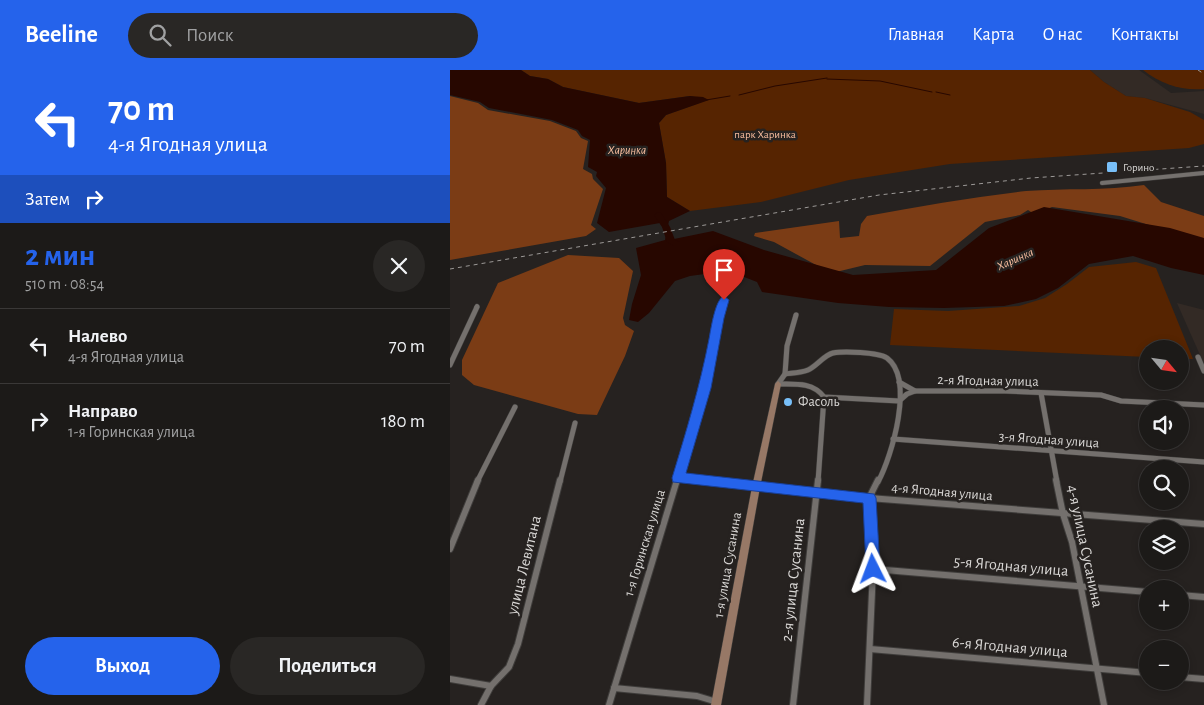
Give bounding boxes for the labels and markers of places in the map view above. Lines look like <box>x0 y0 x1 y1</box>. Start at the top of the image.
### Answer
marker: Горино <box>1105 160 1119 174</box>
place label: Горино <box>1123 162 1154 173</box>
pin <box>703 249 745 300</box>
place label: Фасоль <box>798 395 840 409</box>
marker: Фасоль <box>782 396 794 408</box>

